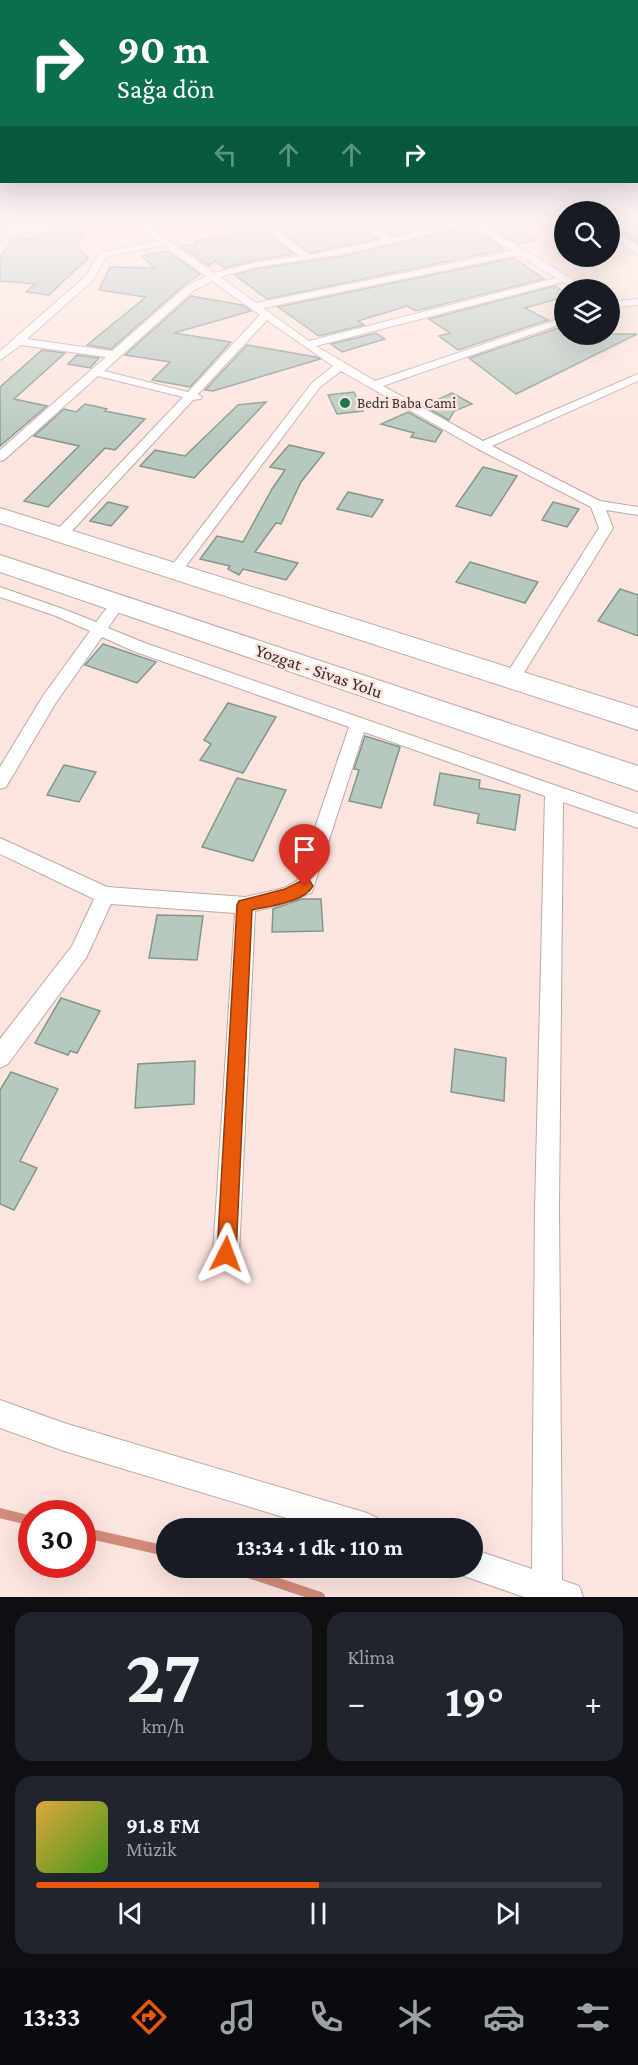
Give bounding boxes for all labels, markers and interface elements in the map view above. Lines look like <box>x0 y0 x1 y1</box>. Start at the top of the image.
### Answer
icon: right <box>18 24 96 102</box>
text: 90 m <box>117 25 209 72</box>
text: Sağa dön <box>117 74 215 104</box>
icon: left <box>209 138 242 171</box>
icon: ahead <box>272 138 305 171</box>
icon: ahead <box>335 138 368 171</box>
icon: right <box>398 138 431 171</box>
map controls <box>554 201 620 345</box>
button: search <box>554 201 620 267</box>
button: layers <box>554 279 620 345</box>
place label: Bedri Baba Cami <box>357 395 456 411</box>
marker: Bedri Baba Cami <box>338 396 352 410</box>
street label: Yozgat - Sivas Yolu <box>253 640 385 702</box>
pin <box>279 824 330 886</box>
icon: arrive <box>288 833 321 866</box>
position arrow <box>194 1222 258 1286</box>
speed limit sign: 30 <box>18 1500 96 1578</box>
text: 13:34 · 1 dk · 110 m <box>236 1535 403 1560</box>
text: 27 <box>125 1632 201 1719</box>
text: Klima <box>348 1646 395 1668</box>
text: 19° <box>445 1676 504 1726</box>
text: − <box>348 1684 365 1721</box>
text: + <box>585 1684 602 1721</box>
text: km/h <box>142 1715 185 1737</box>
text: 91.8 FM <box>126 1813 200 1838</box>
text: Müzik <box>126 1838 176 1860</box>
icon: previous <box>114 1897 147 1930</box>
icon: pause <box>302 1897 335 1930</box>
icon: next <box>491 1897 524 1930</box>
icon: directions <box>128 1996 170 2038</box>
icon: music <box>217 1996 259 2038</box>
icon: phone <box>305 1996 347 2038</box>
icon: climate <box>394 1996 436 2038</box>
icon: car <box>483 1996 525 2038</box>
icon: filters <box>572 1996 614 2038</box>
text: 13:33 <box>23 2002 81 2032</box>

